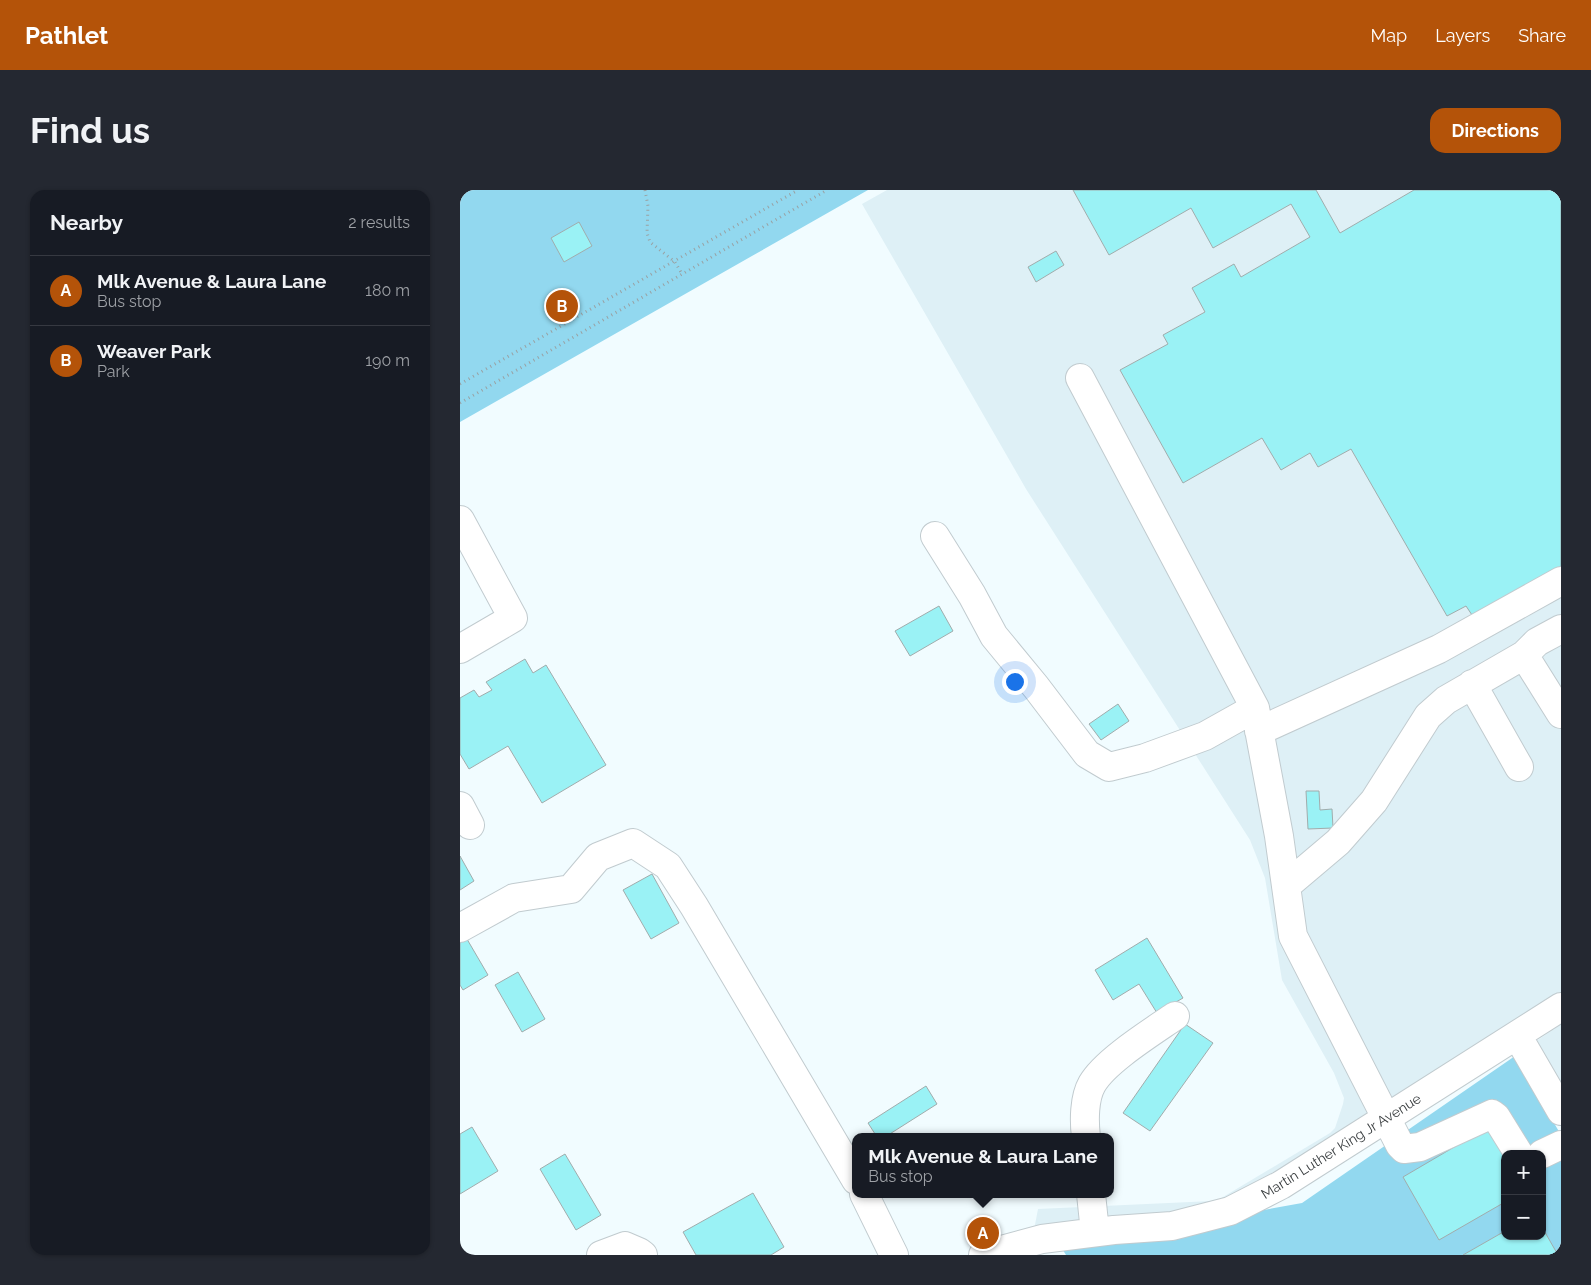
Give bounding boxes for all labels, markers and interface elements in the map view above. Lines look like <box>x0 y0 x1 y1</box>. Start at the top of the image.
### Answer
text: Pathlet <box>25 21 108 50</box>
text: Map <box>1371 25 1407 46</box>
text: Layers <box>1435 25 1490 46</box>
text: Share <box>1518 25 1566 46</box>
button: Directions <box>1430 108 1561 153</box>
text: Find us <box>30 110 150 151</box>
text: Nearby <box>50 210 123 235</box>
text: 2 results <box>348 213 410 232</box>
text: Mlk Avenue & Laura Lane <box>97 270 326 292</box>
text: A <box>61 281 71 300</box>
text: 180 m <box>365 281 410 300</box>
pin: B <box>546 287 578 325</box>
text: Bus stop <box>97 292 161 311</box>
text: Weaver Park <box>97 340 211 362</box>
text: B <box>61 351 71 370</box>
text: 190 m <box>365 351 410 370</box>
text: Park <box>97 362 130 381</box>
your location <box>1002 669 1028 695</box>
street label: Martin Luther King Jr Avenue <box>1258 1090 1424 1202</box>
popup <box>852 1133 1114 1198</box>
text: Mlk Avenue & Laura Lane <box>868 1145 1098 1167</box>
map controls <box>1501 1150 1546 1240</box>
button: + <box>1501 1150 1546 1195</box>
text: Bus stop <box>868 1167 933 1186</box>
button: − <box>1501 1195 1546 1240</box>
pin: A <box>967 1214 999 1252</box>

